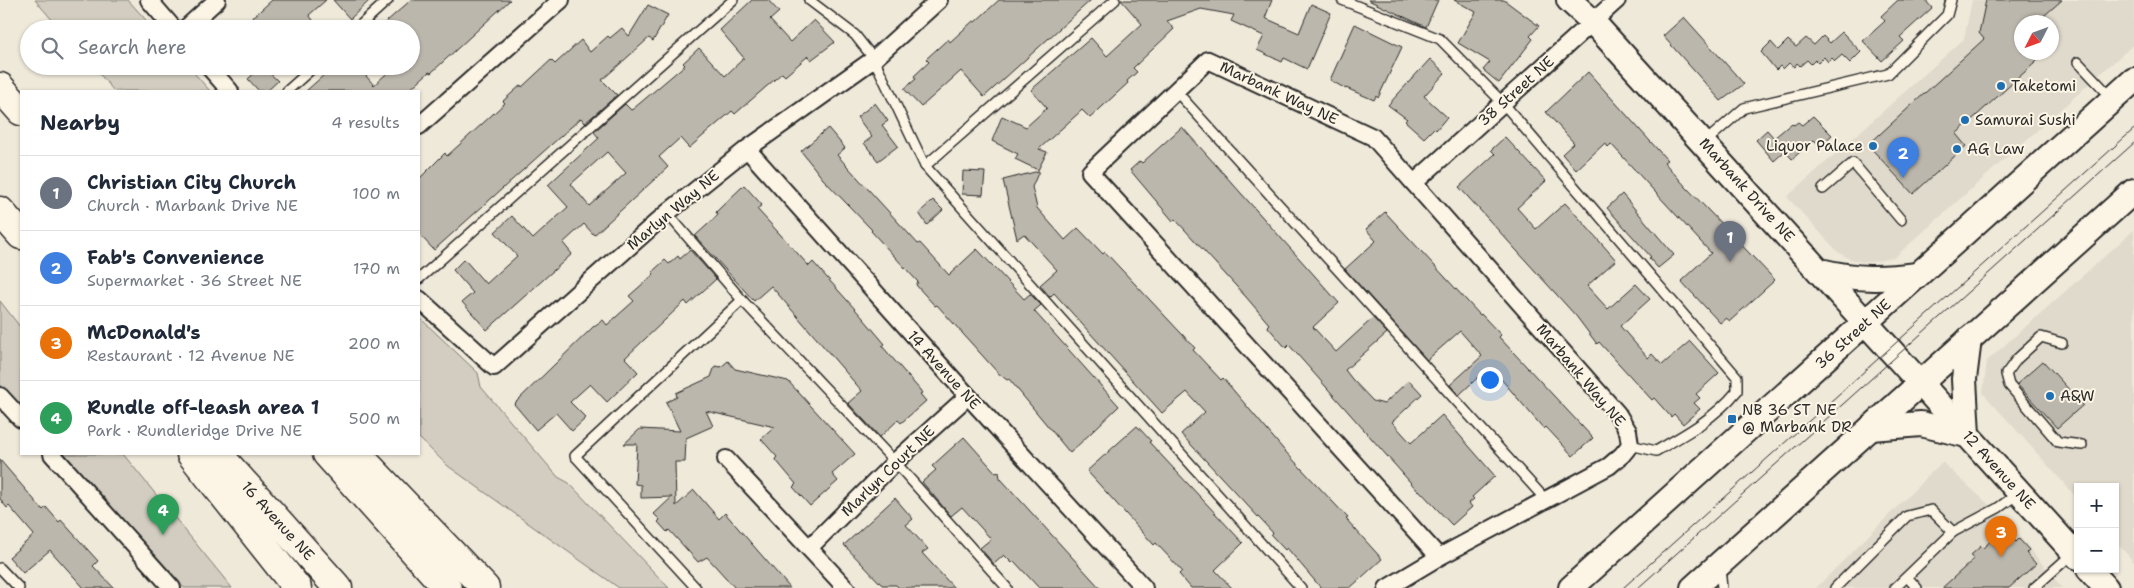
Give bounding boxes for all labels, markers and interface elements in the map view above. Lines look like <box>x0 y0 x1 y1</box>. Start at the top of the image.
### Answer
north arrow <box>2014 15 2059 60</box>
search box <box>20 20 420 75</box>
icon: search <box>38 34 66 62</box>
text: Search here <box>78 35 187 60</box>
street label: 38 Street NE <box>1474 52 1558 130</box>
street label: Marbank Way NE <box>1217 57 1341 129</box>
place label: Taketomi <box>2011 76 2076 96</box>
marker: Taketomi <box>1995 80 2007 92</box>
text: Nearby <box>40 109 120 137</box>
place label: Samurai Sushi <box>1975 110 2076 130</box>
text: 4 results <box>331 112 400 133</box>
marker: Samurai Sushi <box>1959 114 1971 126</box>
street label: Marbank Drive NE <box>1695 134 1799 246</box>
place label: Liquor Palace <box>1766 136 1863 156</box>
pin: 2 <box>1887 137 1919 178</box>
place label: AG Law <box>1967 139 2024 159</box>
marker: Liquor Palace <box>1867 140 1879 152</box>
marker: AG Law <box>1951 143 1963 155</box>
street label: Marlyn Way NE <box>623 166 723 254</box>
text: Christian City Church <box>87 170 296 195</box>
text: 1 <box>52 183 60 204</box>
text: 100 m <box>352 183 400 204</box>
text: Church · Marbank Drive NE <box>87 195 298 216</box>
pin: 1 <box>1714 221 1746 262</box>
text: Fab's Convenience <box>87 245 264 270</box>
text: 2 <box>50 258 62 279</box>
text: 170 m <box>353 258 400 279</box>
text: Supermarket · 36 Street NE <box>87 270 302 291</box>
street label: 36 Street NE <box>1811 295 1895 373</box>
street label: Marbank Way NE <box>1532 319 1630 431</box>
text: McDonald's <box>87 320 200 345</box>
street label: 14 Avenue NE <box>903 326 985 414</box>
text: 3 <box>50 333 62 354</box>
text: 200 m <box>348 333 400 354</box>
text: Restaurant · 12 Avenue NE <box>87 345 295 366</box>
your location <box>1477 367 1503 393</box>
place label: A&W <box>2060 386 2095 406</box>
marker: A&W <box>2044 390 2056 402</box>
text: Rundle off-leash area 1 <box>87 395 319 420</box>
place label: NB 36 ST NE @ Marbank DR <box>1742 400 1852 437</box>
text: 4 <box>50 408 62 429</box>
text: 500 m <box>349 408 400 429</box>
marker: NB 36 ST NE @ Marbank DR <box>1726 413 1738 425</box>
text: Park · Rundleridge Drive NE <box>87 420 302 441</box>
street label: Marlyn Court NE <box>837 421 939 521</box>
street label: 12 Avenue NE <box>1958 426 2040 514</box>
street label: 16 Avenue NE <box>237 477 319 565</box>
map controls <box>2074 483 2119 573</box>
button: + <box>2074 483 2119 528</box>
pin: 4 <box>147 494 179 535</box>
pin: 3 <box>1985 516 2017 557</box>
button: − <box>2074 528 2119 573</box>

